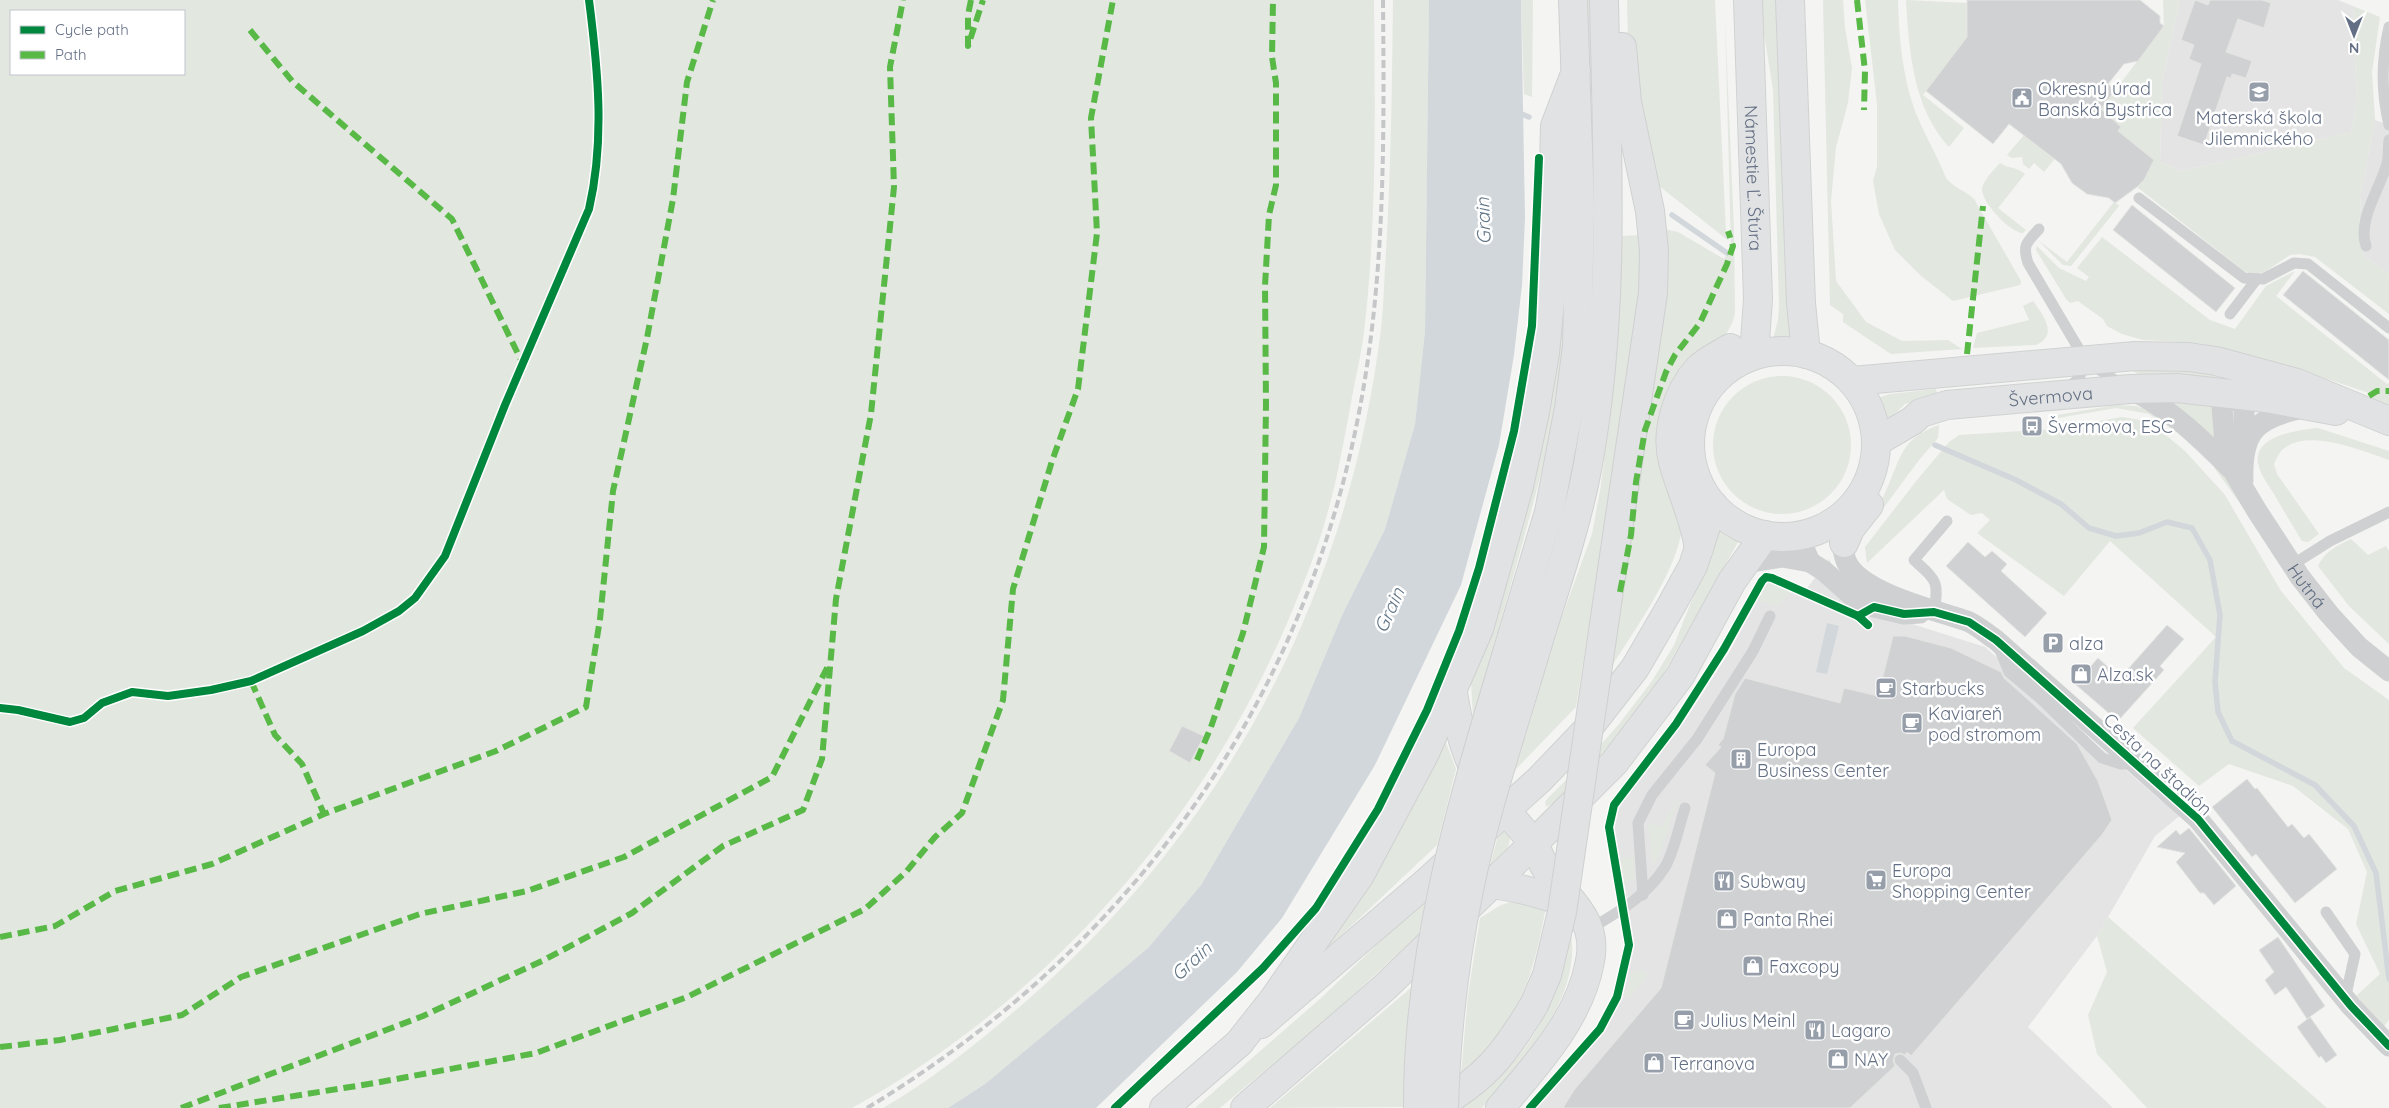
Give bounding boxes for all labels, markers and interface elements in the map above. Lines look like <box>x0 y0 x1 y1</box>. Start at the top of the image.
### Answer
legend <box>10 10 185 75</box>
north arrow <box>2329 10 2379 60</box>
text: Cycle path <box>55 20 129 39</box>
text: N <box>2349 39 2359 57</box>
text: Path <box>55 45 87 64</box>
place label: Okresný úrad Banská Bystrica <box>2038 77 2172 121</box>
school or university icon: Materská škola Jilemnického <box>2247 80 2271 104</box>
public building icon: Okresný úrad Banská Bystrica <box>2010 86 2034 110</box>
street label: Námestie Ľ. Štúra <box>1740 105 1768 251</box>
place label: Materská škola Jilemnického <box>2196 106 2322 150</box>
water label: Grain <box>1470 196 1496 245</box>
street label: Švermova <box>2008 381 2094 411</box>
bus stop icon: Švermova, ESC <box>2020 414 2044 438</box>
place label: Švermova, ESC <box>2048 415 2173 438</box>
street label: Hutná <box>2283 559 2332 613</box>
water label: Grain <box>1369 583 1410 636</box>
parking icon: alza <box>2041 631 2065 655</box>
place label: alza <box>2069 632 2104 655</box>
shop icon: Alza.sk <box>2069 662 2093 686</box>
place label: Alza.sk <box>2097 663 2154 686</box>
cafe icon: Starbucks <box>1874 676 1898 700</box>
place label: Starbucks <box>1902 677 1985 700</box>
place label: Kaviareň pod stromom <box>1928 702 2041 746</box>
street label: Cesta na štadión <box>2099 708 2217 820</box>
cafe icon: Kaviareň pod stromom <box>1900 711 1924 735</box>
place label: Europa Business Center <box>1757 738 1889 782</box>
building icon: Europa Business Center <box>1729 747 1753 771</box>
place label: Europa Shopping Center <box>1892 859 2031 903</box>
supermarket icon: Europa Shopping Center <box>1864 868 1888 892</box>
restaurant icon: Subway <box>1712 869 1736 893</box>
place label: Subway <box>1740 870 1806 893</box>
shop icon: Panta Rhei <box>1715 907 1739 931</box>
place label: Panta Rhei <box>1743 908 1833 931</box>
water label: Grain <box>1166 936 1217 986</box>
shop icon: Faxcopy <box>1741 954 1765 978</box>
place label: Faxcopy <box>1769 955 1840 978</box>
cafe icon: Julius Meinl <box>1672 1008 1696 1032</box>
place label: Julius Meinl <box>1700 1009 1796 1032</box>
restaurant icon: Lagaro <box>1803 1018 1827 1042</box>
place label: Lagaro <box>1831 1019 1891 1042</box>
shop icon: NAY <box>1826 1047 1850 1071</box>
place label: NAY <box>1854 1048 1888 1071</box>
shop icon: Terranova <box>1642 1051 1666 1075</box>
place label: Terranova <box>1670 1052 1755 1075</box>

